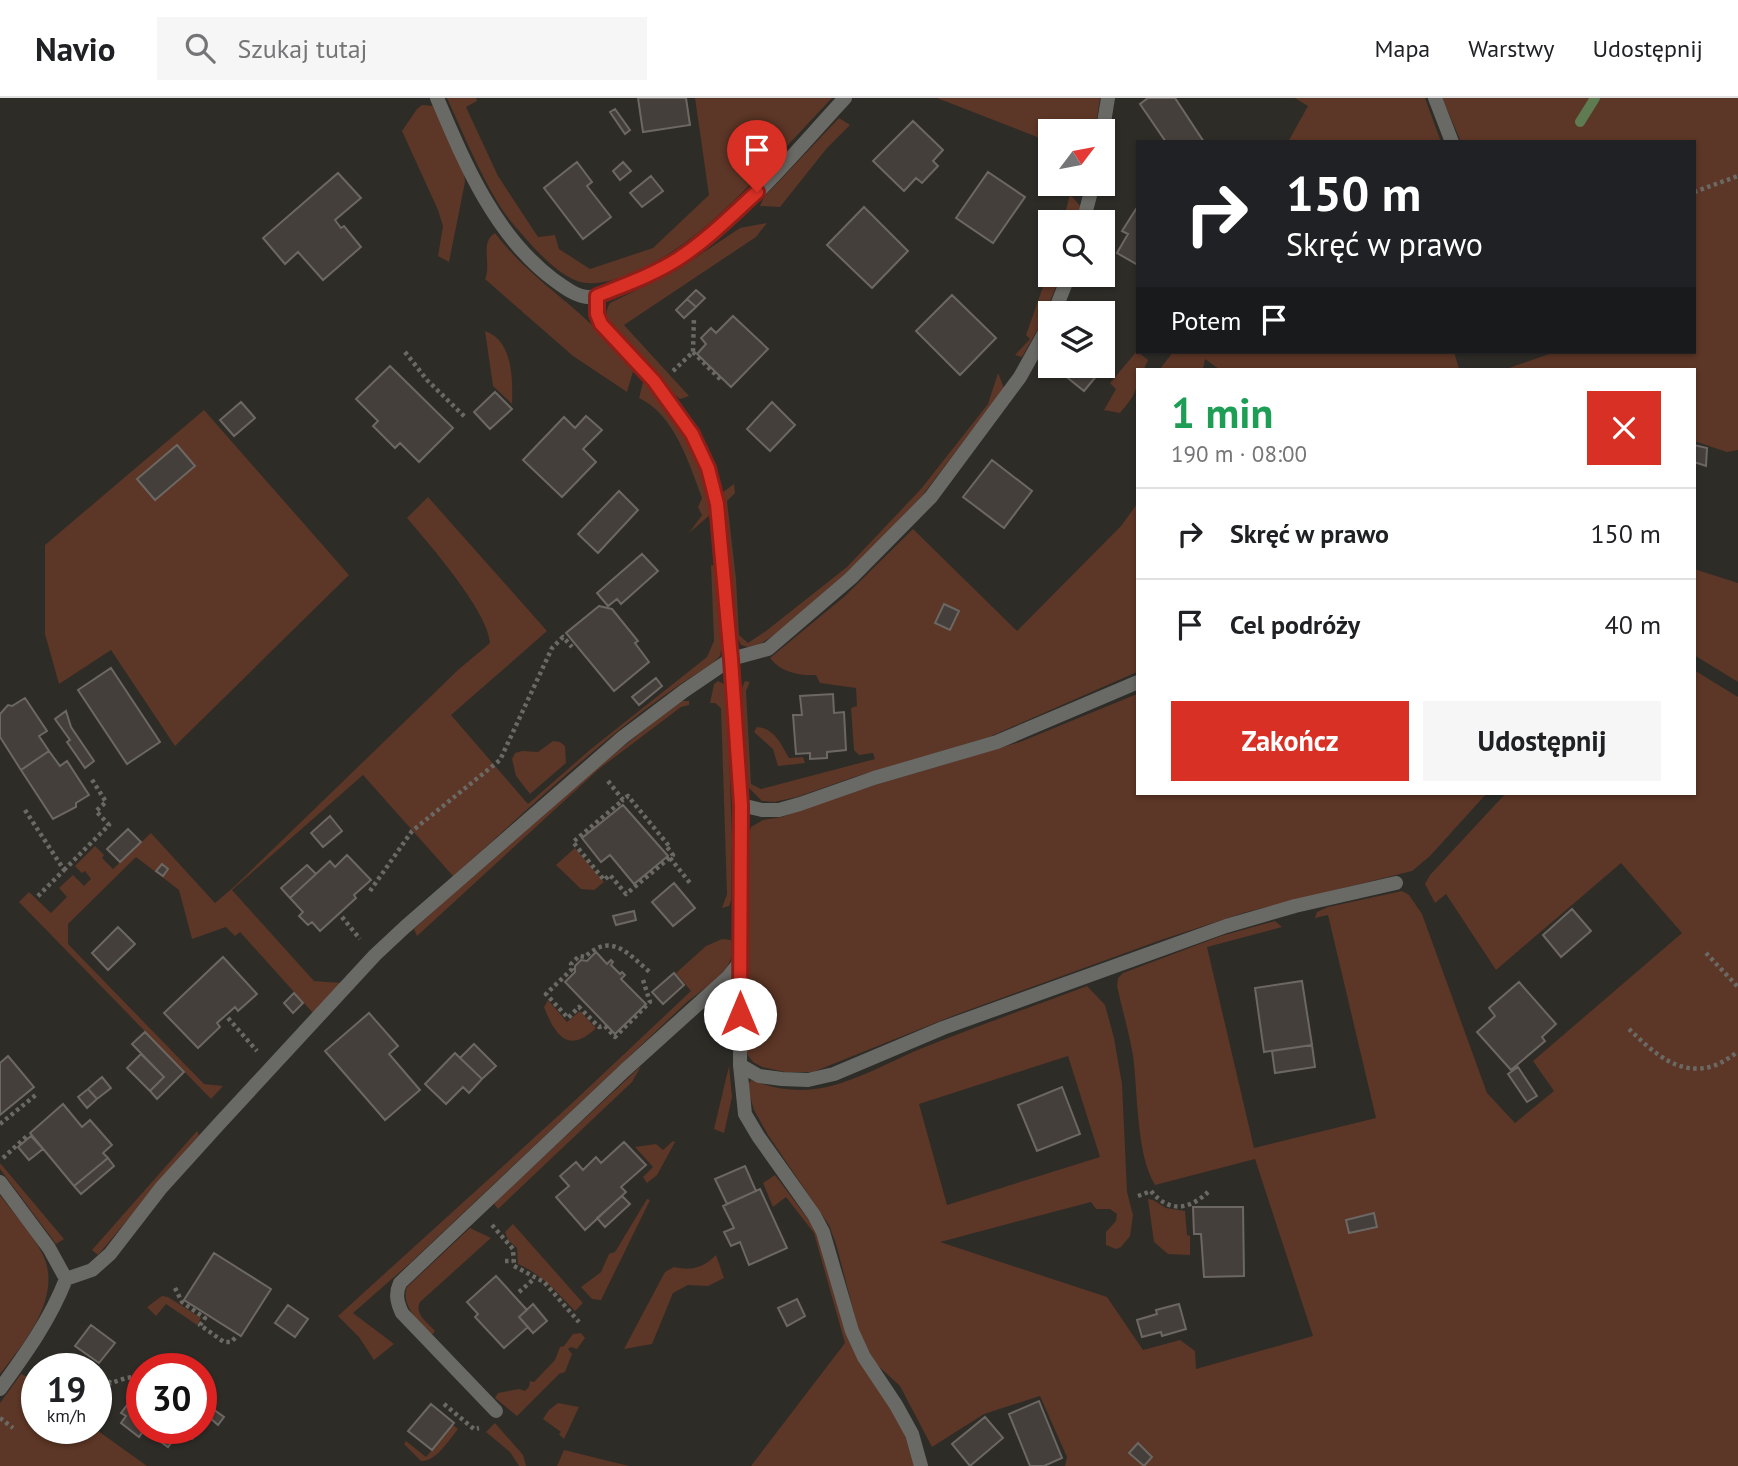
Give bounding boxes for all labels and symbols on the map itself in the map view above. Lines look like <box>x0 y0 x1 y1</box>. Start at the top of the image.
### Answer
north arrow <box>1038 119 1115 196</box>
pin <box>727 120 787 192</box>
position arrow <box>703 977 777 1051</box>
speed limit sign: 30 <box>126 1353 217 1444</box>

